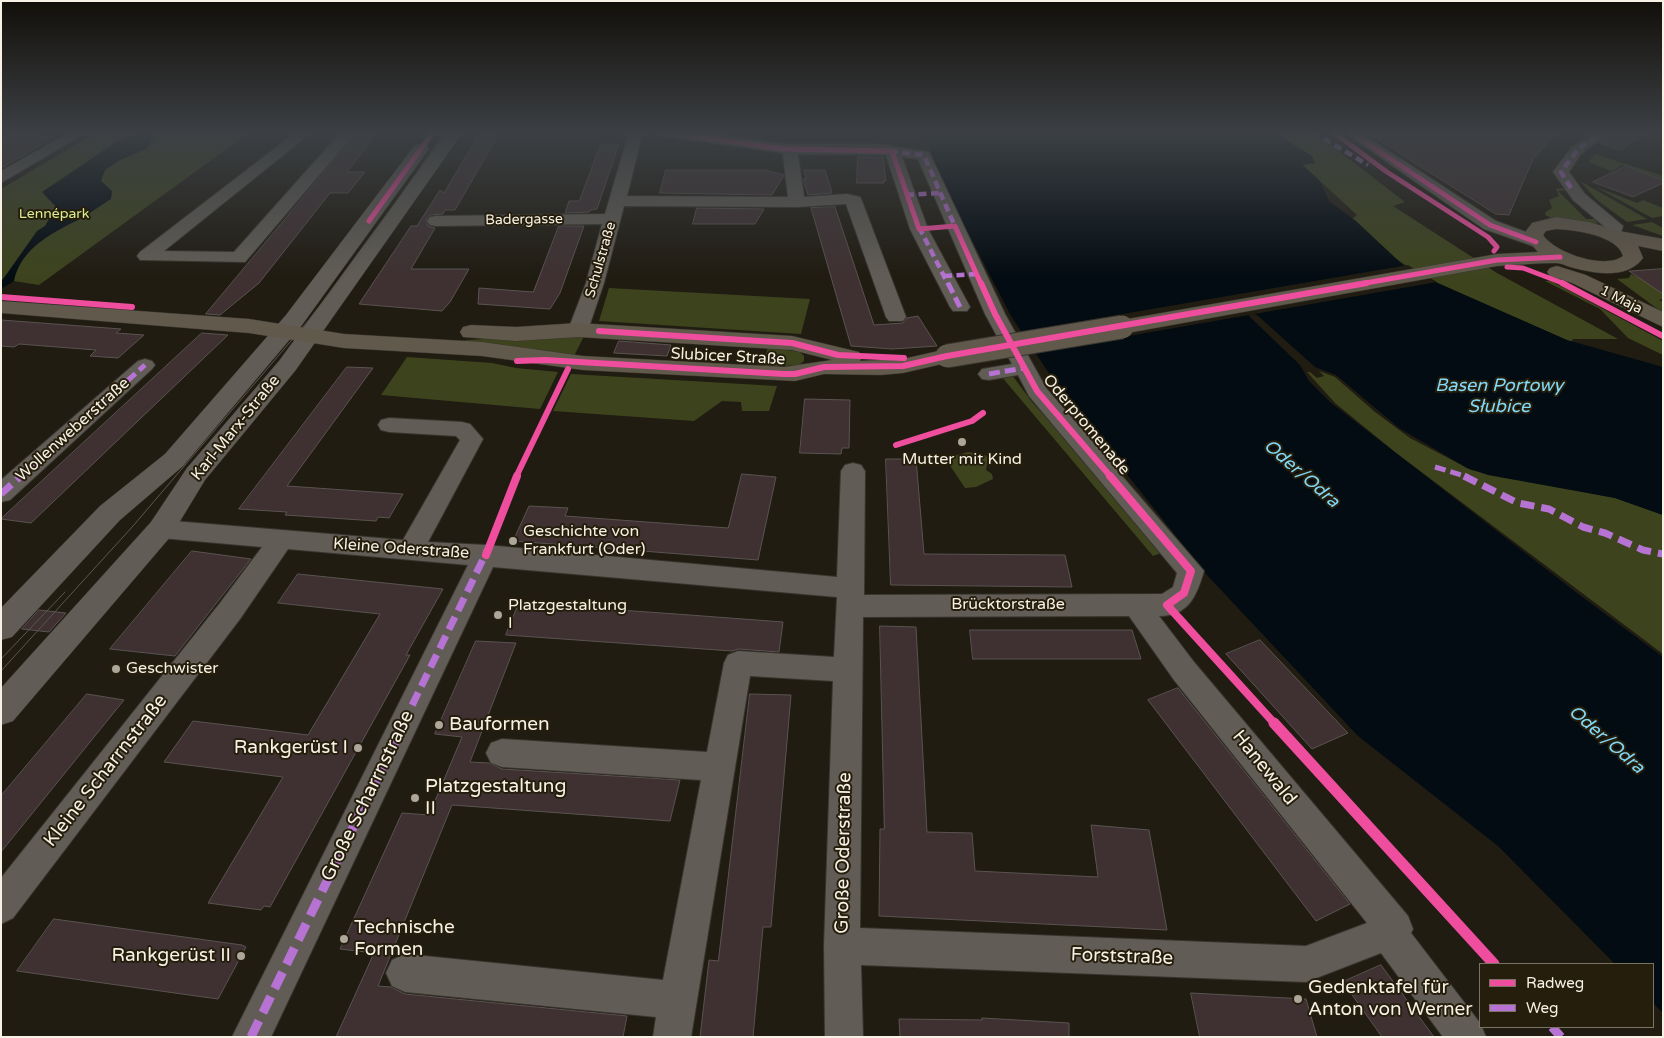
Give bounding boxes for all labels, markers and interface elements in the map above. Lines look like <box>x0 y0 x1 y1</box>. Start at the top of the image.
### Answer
park label: Lennépark <box>19 206 89 222</box>
street label: Badergasse <box>485 211 563 229</box>
street label: Schulstraße <box>582 220 620 300</box>
street label: 1 Maja <box>1597 282 1645 318</box>
street label: Slubicer Straße <box>670 344 786 370</box>
street label: Karl-Marx-Straße <box>188 371 284 485</box>
street label: Oderpromenade <box>1038 371 1134 479</box>
street label: Wollenweberstraße <box>12 374 134 486</box>
water label: Basen Portowy Słubice <box>1435 375 1563 418</box>
water label: Oder/Odra <box>1259 435 1343 513</box>
marker: Mutter mit Kind <box>956 436 968 448</box>
place label: Mutter mit Kind <box>902 450 1022 470</box>
place label: Geschichte von Frankfurt (Oder) <box>523 522 645 560</box>
street label: Kleine Oderstraße <box>332 535 470 563</box>
marker: Geschichte von Frankfurt (Oder) <box>507 535 519 547</box>
street label: Brücktorstraße <box>951 595 1065 615</box>
place label: Platzgestaltung I <box>508 596 627 634</box>
marker: Platzgestaltung I <box>492 609 504 621</box>
place label: Geschwister <box>126 659 218 679</box>
marker: Geschwister <box>110 663 122 675</box>
street label: Kleine Scharrnstraße <box>39 690 173 852</box>
water label: Oder/Odra <box>1564 701 1648 779</box>
street label: Große Scharrnstraße <box>317 707 419 885</box>
place label: Bauformen <box>449 714 550 736</box>
marker: Bauformen <box>433 719 445 731</box>
street label: Hanewald <box>1227 726 1301 810</box>
place label: Rankgerüst I <box>234 737 348 759</box>
marker: Rankgerüst I <box>352 742 364 754</box>
street label: Große Oderstraße <box>831 772 857 934</box>
place label: Platzgestaltung II <box>425 776 566 820</box>
marker: Platzgestaltung II <box>409 792 421 804</box>
place label: Technische Formen <box>354 917 455 961</box>
marker: Technische Formen <box>338 933 350 945</box>
street label: Forststraße <box>1070 944 1174 970</box>
place label: Rankgerüst II <box>111 945 231 967</box>
marker: Rankgerüst II <box>235 950 247 962</box>
legend <box>1479 963 1654 1028</box>
text: Radweg <box>1526 974 1584 992</box>
place label: Gedenktafel für Anton von Werner <box>1308 977 1473 1021</box>
marker: Gedenktafel für Anton von Werner <box>1292 993 1304 1005</box>
text: Weg <box>1526 999 1558 1017</box>

